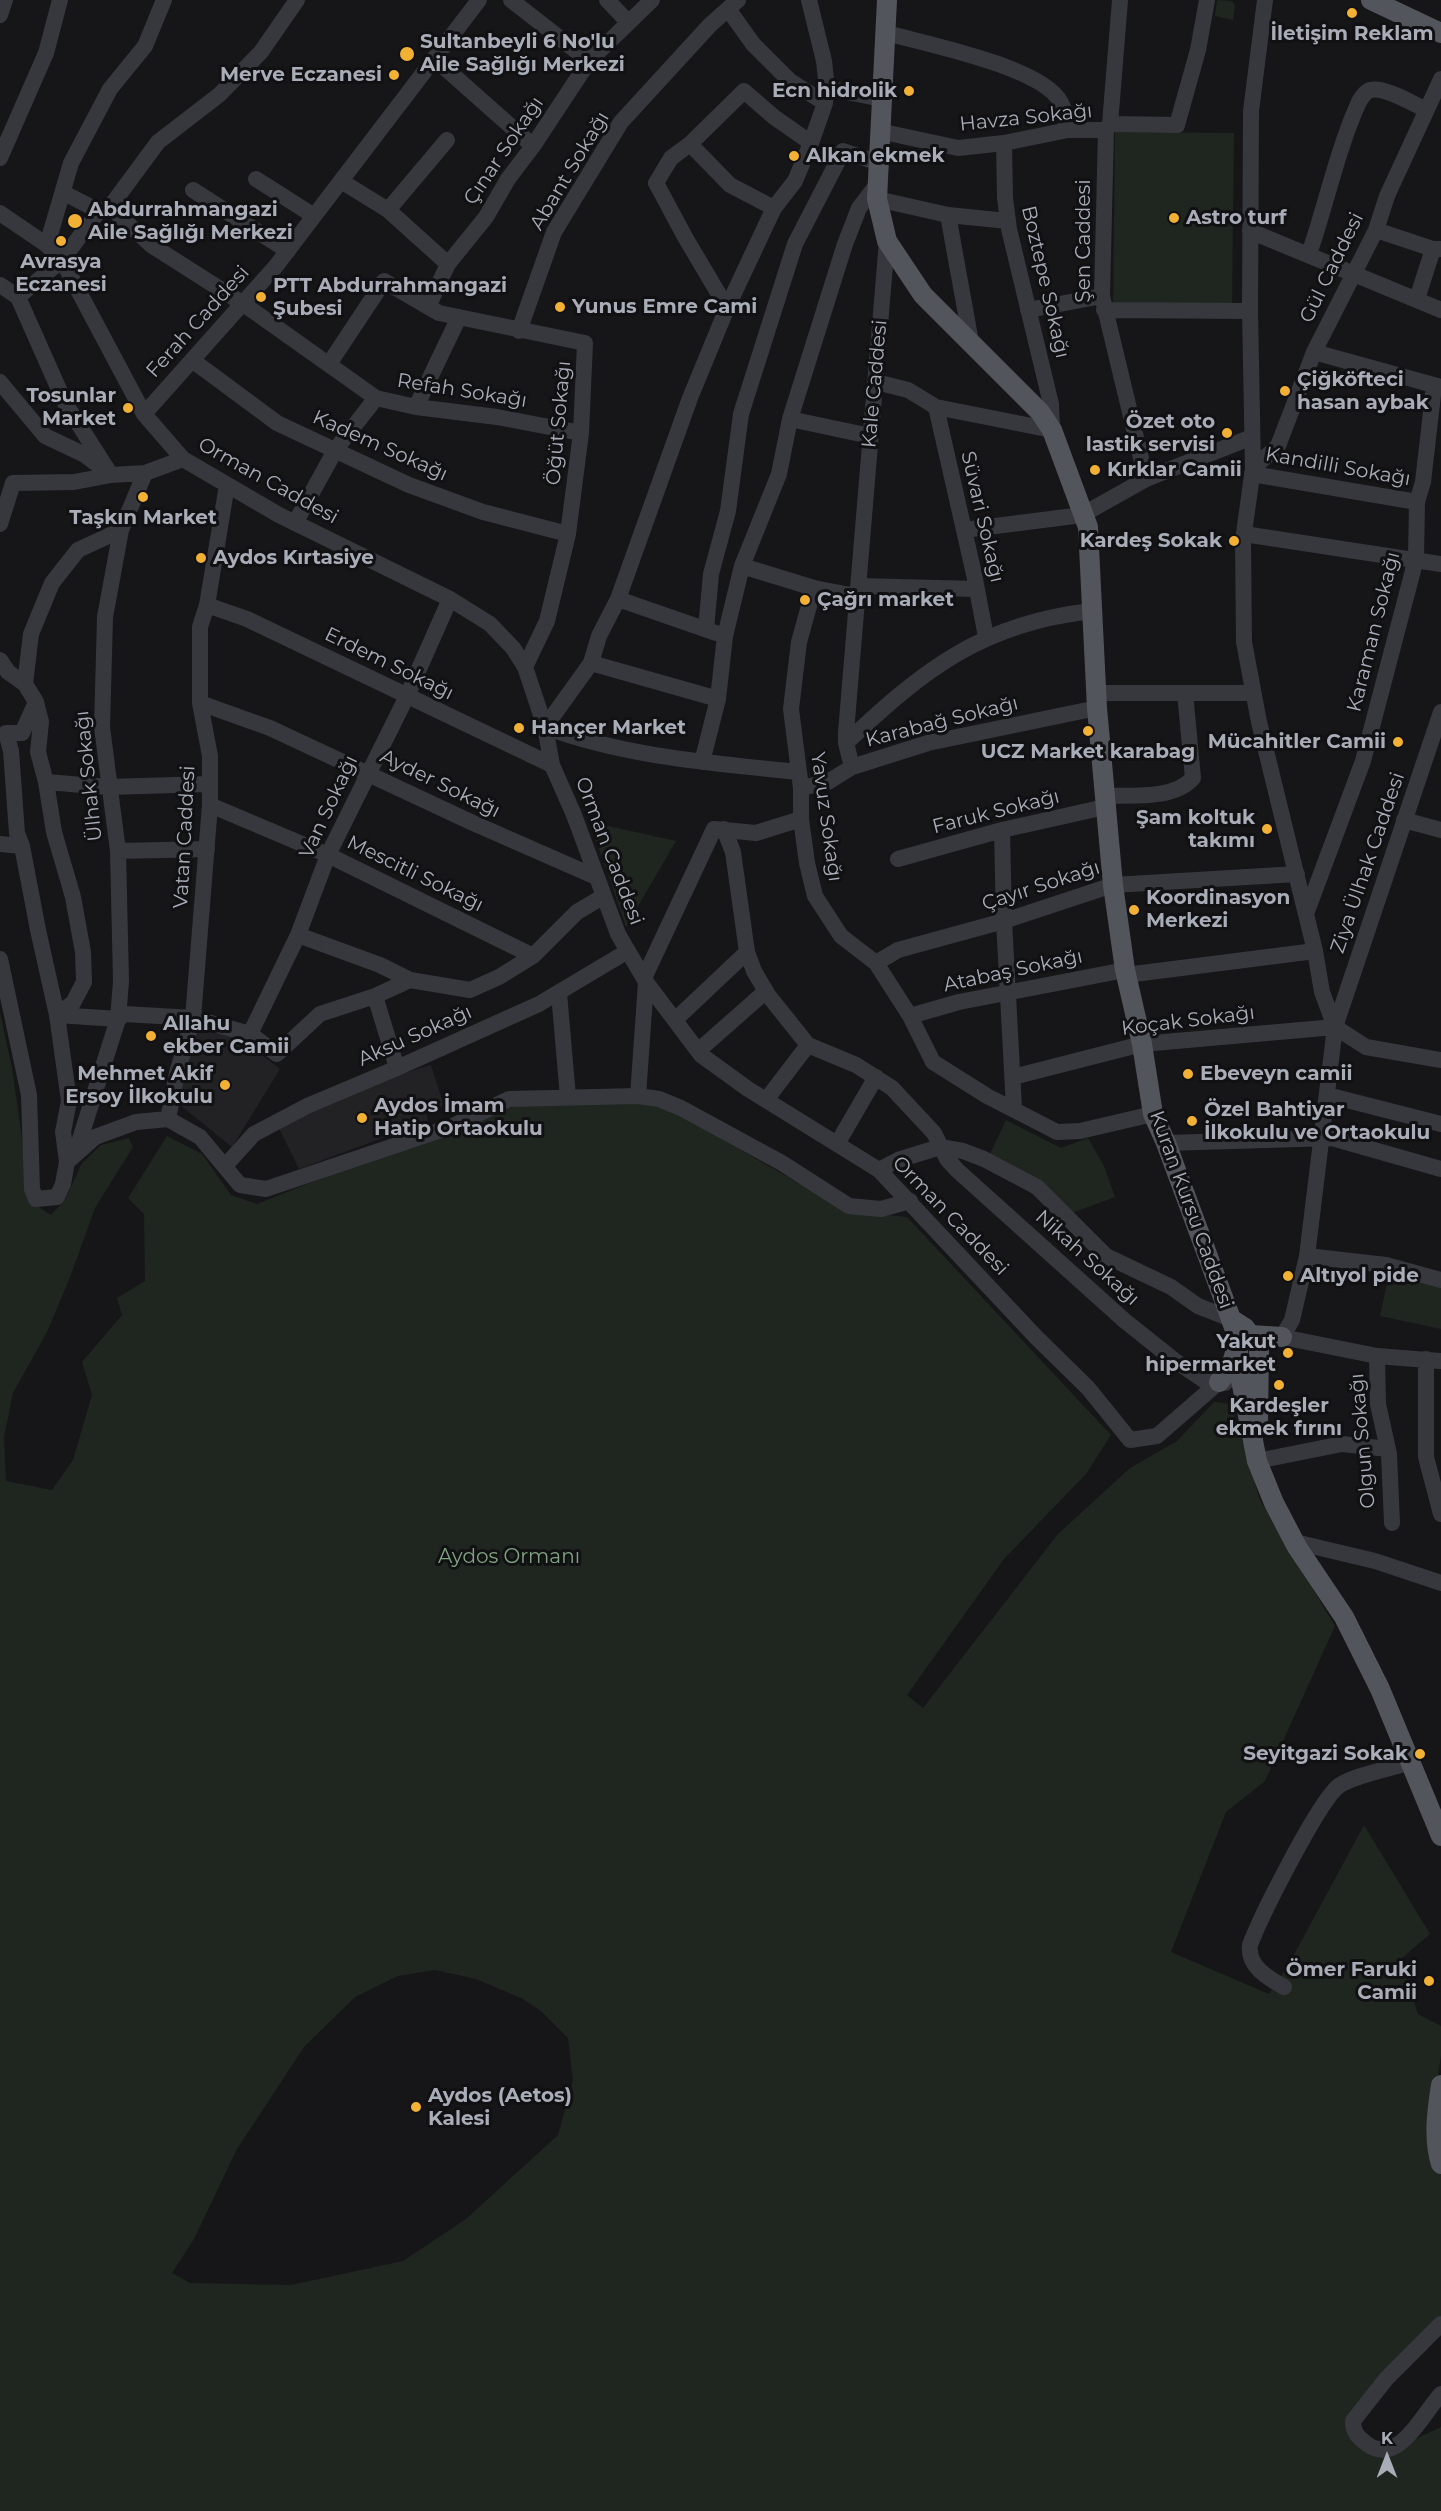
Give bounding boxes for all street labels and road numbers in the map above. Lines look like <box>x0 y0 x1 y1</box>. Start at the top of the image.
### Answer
street label: Çınar Sokağı <box>459 92 549 210</box>
street label: Havza Sokağı <box>958 99 1094 137</box>
street label: Abant Sokağı <box>525 107 615 235</box>
street label: Şen Caddesi <box>1072 179 1096 303</box>
street label: Boztepe Sokağı <box>1016 203 1074 361</box>
street label: Gül Caddesi <box>1295 209 1369 327</box>
street label: Ferah Caddesi <box>141 261 255 383</box>
street label: Kale Caddesi <box>857 319 893 449</box>
street label: Öğüt Sokağı <box>542 360 576 486</box>
street label: Refah Sokağı <box>395 369 529 413</box>
street label: Kadem Sokağı <box>309 405 451 487</box>
street label: Orman Caddesi <box>194 433 342 529</box>
street label: Kandilli Sokağı <box>1264 442 1412 492</box>
street label: Süvari Sokağı <box>955 449 1009 585</box>
street label: Karaman Sokağı <box>1343 550 1405 714</box>
street label: Erdem Sokağı <box>320 622 458 706</box>
street label: Karabağ Sokağı <box>863 691 1021 753</box>
street label: Ülhak Sokağı <box>70 709 108 843</box>
street label: Ayder Sokağı <box>376 745 504 823</box>
street label: Yavuz Sokağı <box>805 751 847 883</box>
street label: Van Sokağı <box>295 752 363 862</box>
street label: Vatan Caddesi <box>169 765 201 909</box>
street label: Ziya Ülhak Caddesi <box>1326 769 1410 957</box>
street label: Orman Caddesi <box>570 774 648 928</box>
street label: Faruk Sokağı <box>930 785 1062 839</box>
street label: Mescitli Sokağı <box>343 831 487 917</box>
street label: Çayır Sokağı <box>979 856 1103 916</box>
street label: Atabaş Sokağı <box>941 945 1085 997</box>
street label: Aksu Sokağı <box>354 1000 476 1072</box>
street label: Koçak Sokağı <box>1120 1001 1256 1041</box>
street label: Kuran Kursu Caddesi <box>1144 1108 1238 1312</box>
street label: Orman Caddesi <box>887 1151 1013 1281</box>
street label: Nikah Sokağı <box>1030 1205 1144 1311</box>
street label: Olgun Sokağı <box>1345 1372 1381 1510</box>

